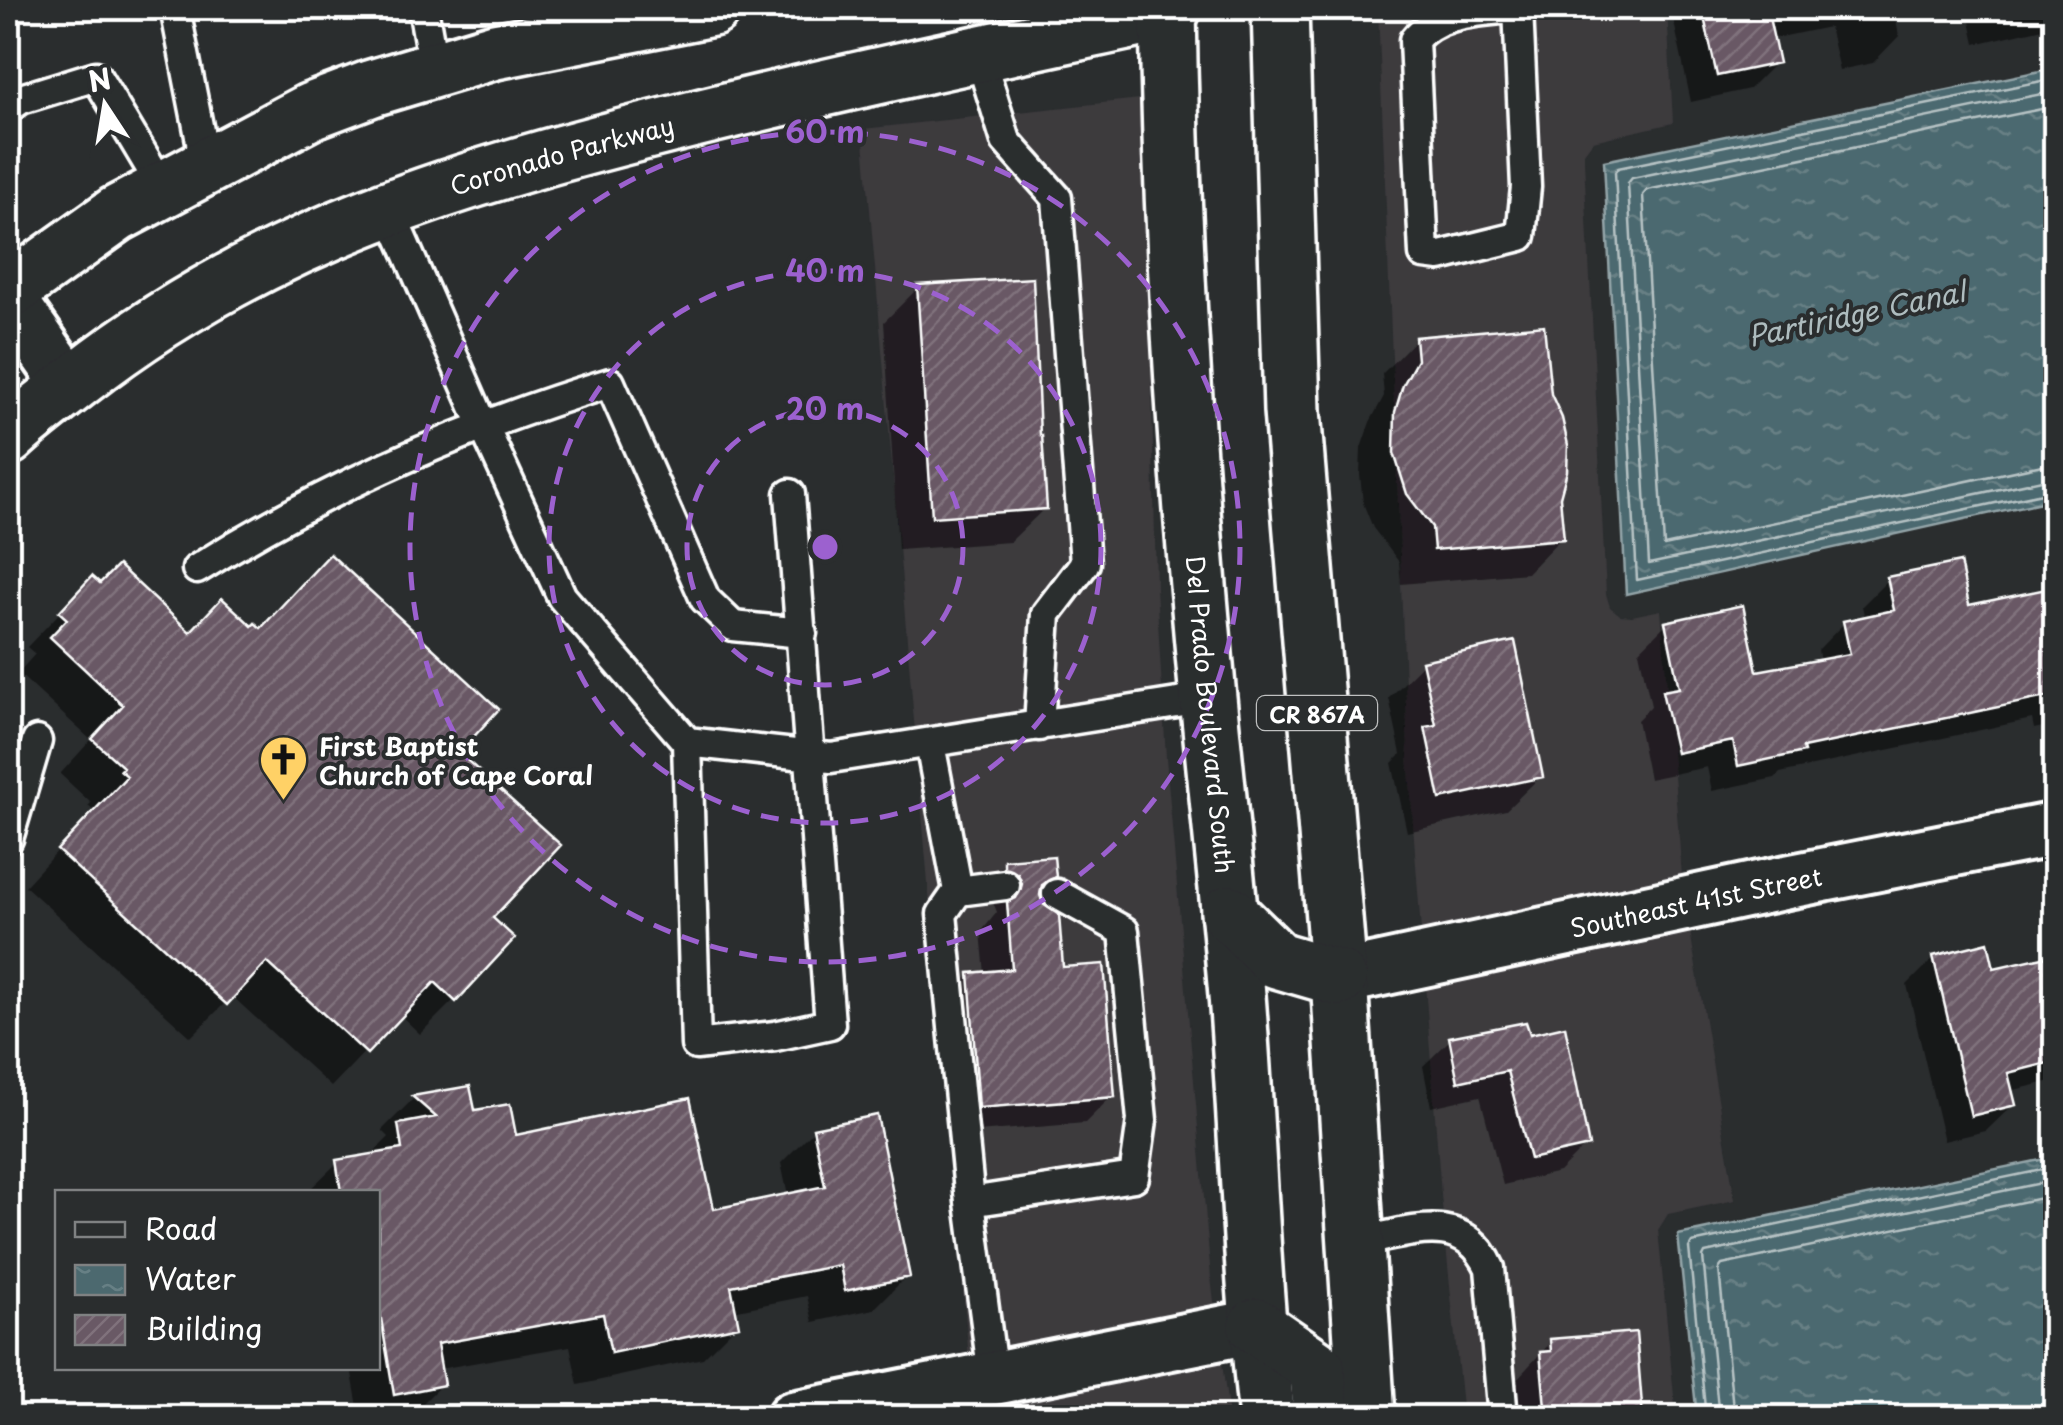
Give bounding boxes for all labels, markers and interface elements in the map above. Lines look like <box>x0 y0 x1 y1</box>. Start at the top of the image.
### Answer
north arrow <box>55 55 155 155</box>
text: N <box>84 56 115 102</box>
street label: Coronado Parkway <box>445 106 678 205</box>
text: 60 m <box>785 108 865 153</box>
text: 40 m <box>785 247 865 292</box>
water label: Partiridge Canal <box>1743 268 1973 357</box>
text: 20 m <box>786 385 864 430</box>
centre of rings <box>807 529 843 565</box>
street label: Del Prado Boulevard South <box>1177 554 1244 875</box>
road number: CR 867A <box>1257 696 1377 730</box>
place label: First Baptist Church of Cape Coral <box>319 727 593 794</box>
church icon: First Baptist Church of Cape Coral <box>258 734 310 802</box>
street label: Southeast 41st Street <box>1567 857 1825 947</box>
legend <box>55 1190 380 1370</box>
text: Road <box>145 1205 218 1250</box>
text: Water <box>145 1255 236 1300</box>
text: Building <box>145 1305 262 1350</box>

